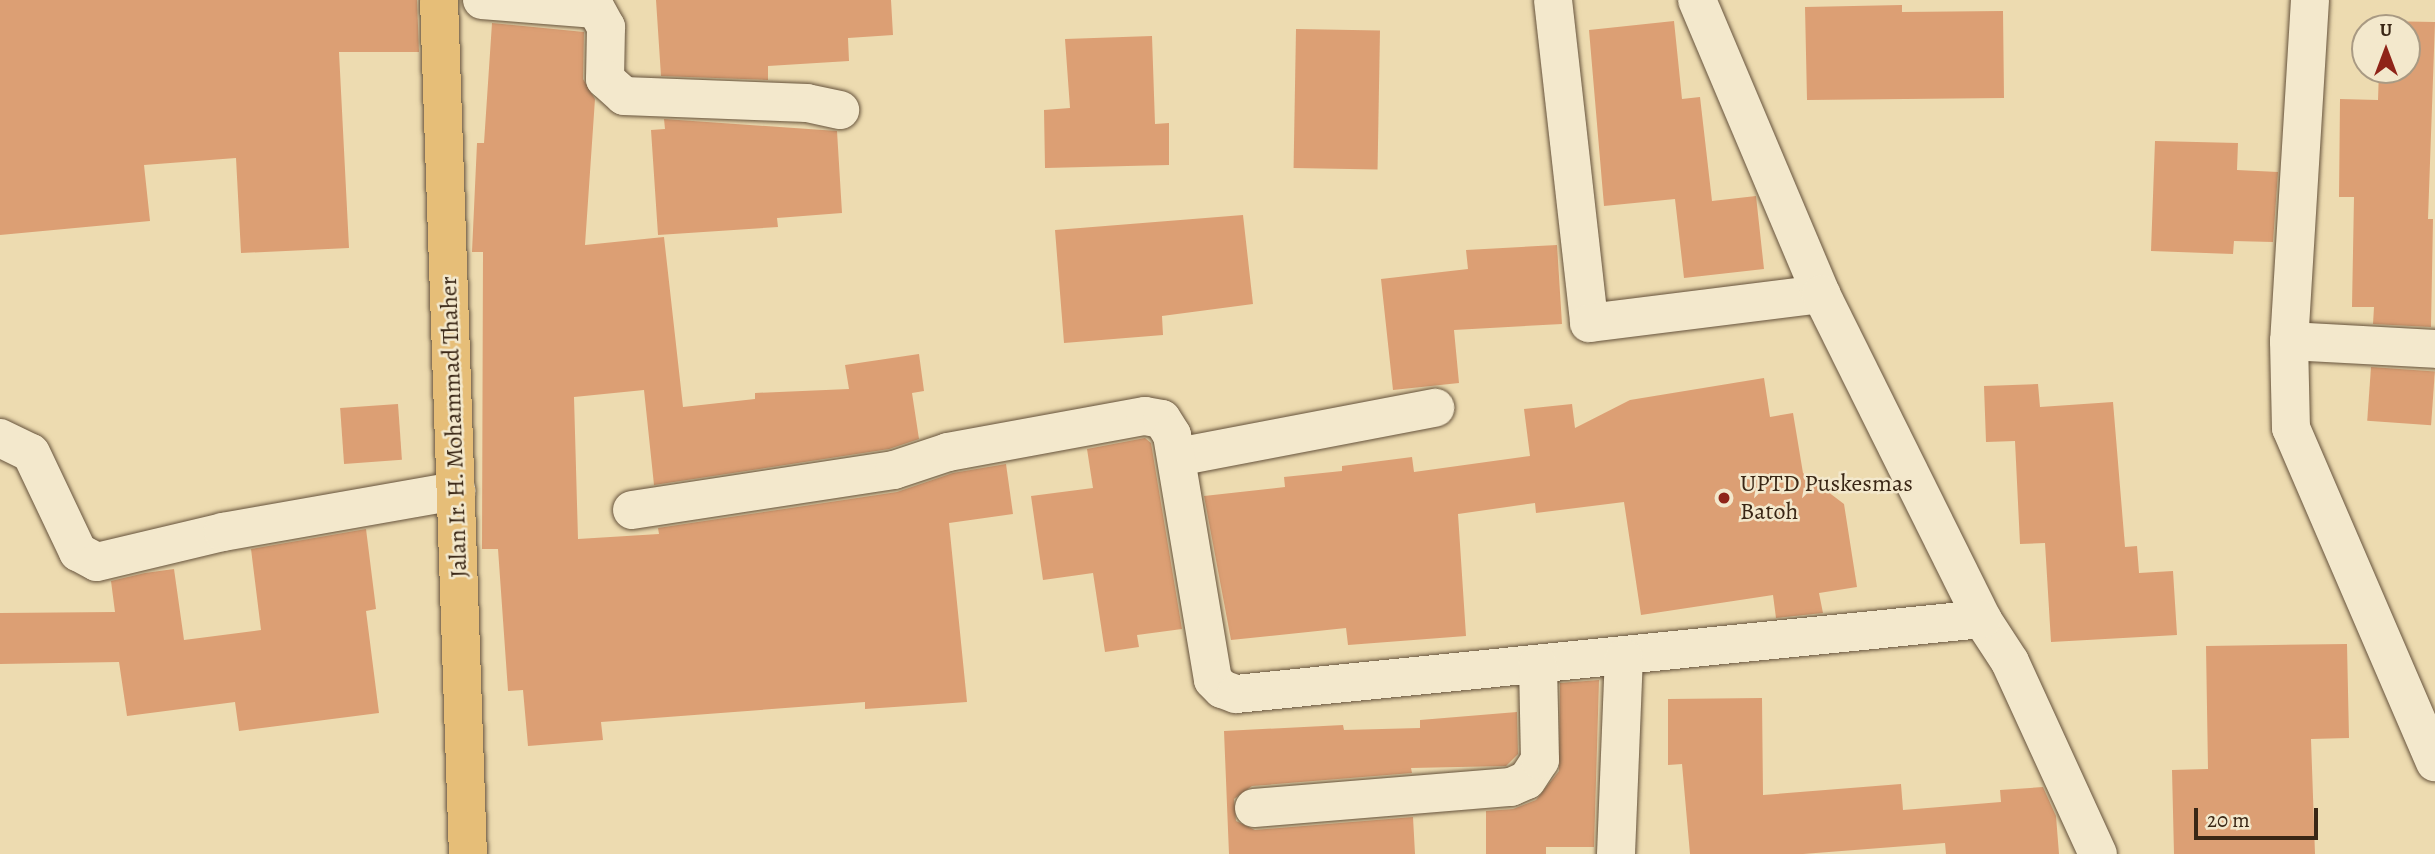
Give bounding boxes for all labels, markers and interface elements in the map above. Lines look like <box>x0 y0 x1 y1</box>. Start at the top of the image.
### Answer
north arrow <box>2351 14 2421 84</box>
text: U <box>2380 17 2392 43</box>
street label: Jalan Ir. H. Mohammad Thaher <box>434 275 474 579</box>
place label: UPTD Puskesmas Batoh <box>1740 470 1913 526</box>
marker: UPTD Puskesmas Batoh <box>1714 488 1734 508</box>
scale bar <box>2197 794 2321 838</box>
text: 20 m <box>2207 806 2250 834</box>

